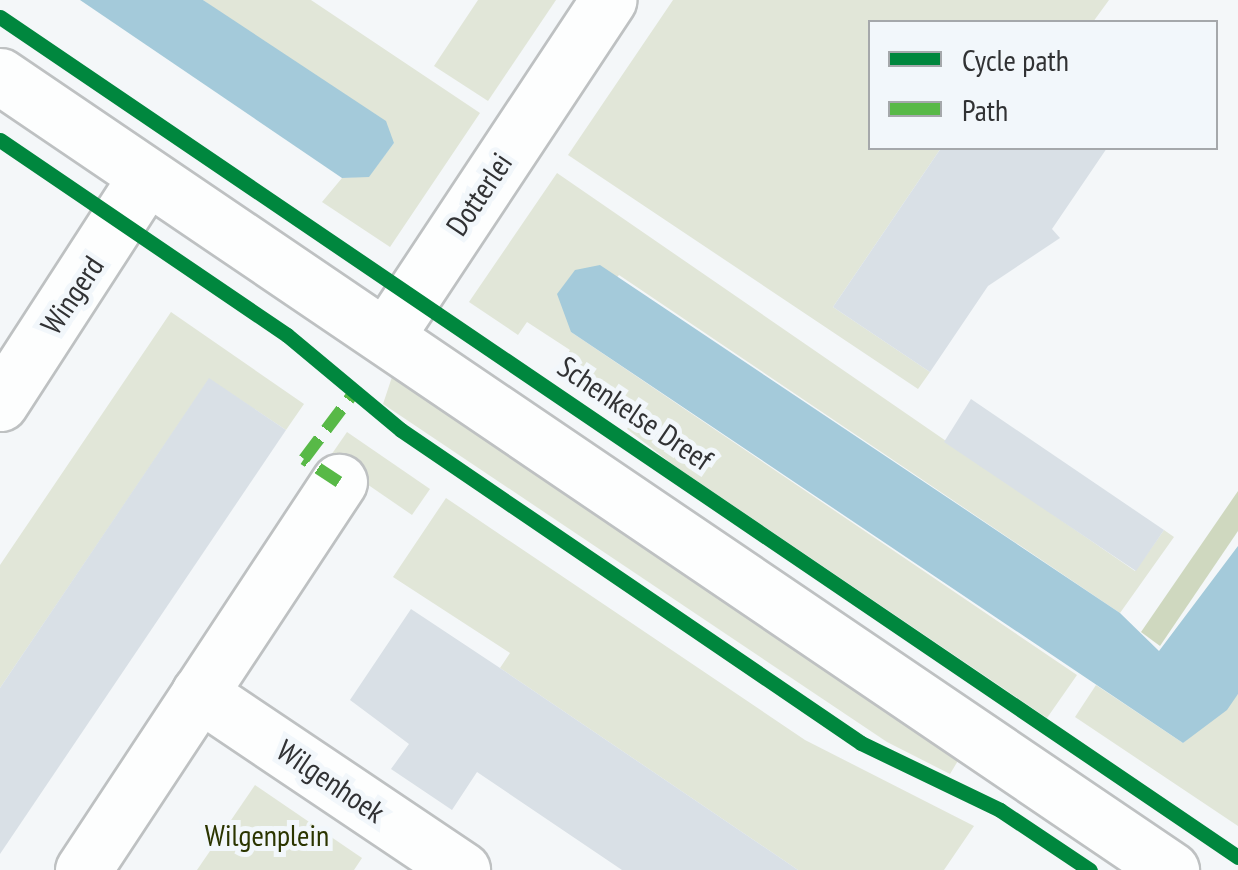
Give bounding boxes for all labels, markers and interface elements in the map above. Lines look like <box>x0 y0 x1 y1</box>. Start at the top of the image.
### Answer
legend <box>868 20 1218 150</box>
text: Cycle path <box>962 40 1069 79</box>
text: Path <box>962 90 1008 129</box>
street label: Dotterlei <box>439 146 519 242</box>
street label: Wingerd <box>33 249 111 341</box>
street label: Schenkelse Dreef <box>551 348 719 478</box>
street label: Wilgenhoek <box>270 732 392 830</box>
park label: Wilgenplein <box>205 817 329 853</box>

